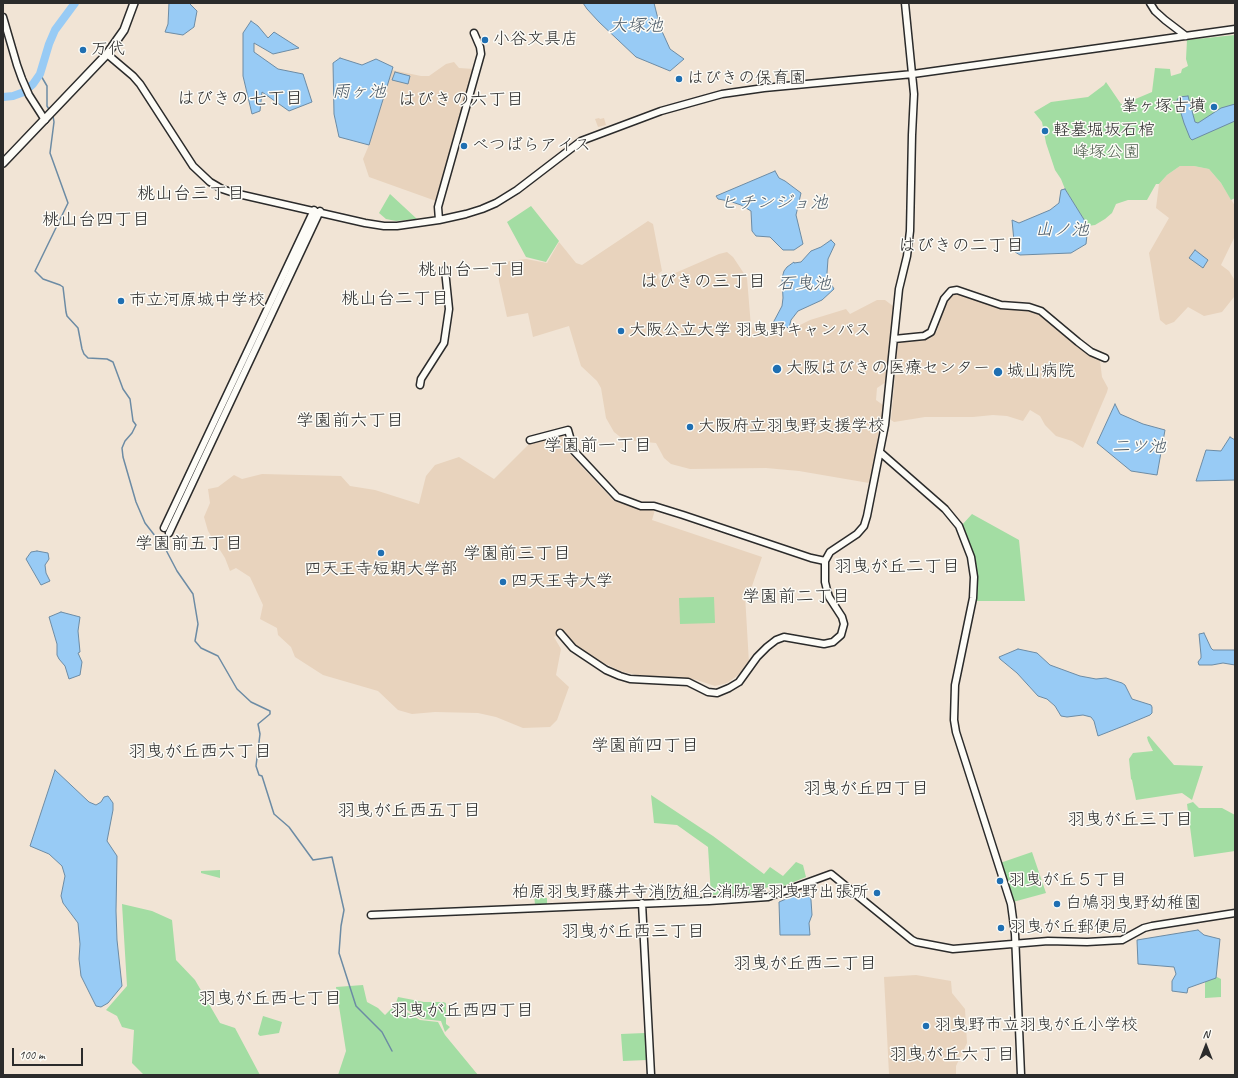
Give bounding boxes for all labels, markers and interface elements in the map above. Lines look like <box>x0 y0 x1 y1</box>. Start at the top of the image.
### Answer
water label: 大塚池 <box>609 15 663 37</box>
place label: 小谷文具店 <box>493 30 578 50</box>
marker: 小谷文具店 <box>480 35 490 45</box>
place label: 万代 <box>91 40 125 60</box>
marker: 万代 <box>78 45 88 55</box>
place label: はびきの保育園 <box>687 69 806 89</box>
marker: はびきの保育園 <box>674 74 684 84</box>
water label: 雨ヶ池 <box>332 81 386 103</box>
district label: はびきの七丁目 <box>177 88 303 110</box>
district label: はびきの六丁目 <box>398 89 524 111</box>
place label: 峯ヶ塚古墳 <box>1121 97 1206 117</box>
marker: 峯ヶ塚古墳 <box>1209 102 1219 112</box>
place label: 軽墓堀坂石棺 <box>1053 121 1155 141</box>
marker: 軽墓堀坂石棺 <box>1040 126 1050 136</box>
place label: べつばらアイス <box>472 136 591 156</box>
marker: べつばらアイス <box>459 141 469 151</box>
park label: 峰塚公園 <box>1072 143 1140 163</box>
district label: 桃山台三丁目 <box>137 183 245 205</box>
water label: ヒチンジョ池 <box>720 192 828 214</box>
district label: 桃山台四丁目 <box>42 209 150 231</box>
water label: 山ノ池 <box>1035 219 1089 241</box>
district label: はびきの二丁目 <box>898 235 1024 257</box>
district label: 桃山台一丁目 <box>418 259 526 281</box>
district label: はびきの三丁目 <box>640 271 766 293</box>
water label: 石曳池 <box>777 273 831 295</box>
district label: 桃山台二丁目 <box>341 288 449 310</box>
place label: 市立河原城中学校 <box>129 291 265 311</box>
marker: 市立河原城中学校 <box>116 296 126 306</box>
place label: 大阪公立大学 羽曳野キャンパス <box>629 321 871 341</box>
marker: 大阪公立大学 羽曳野キャンパス <box>616 326 626 336</box>
place label: 大阪はびきの医療センター <box>786 359 990 379</box>
place label: 城山病院 <box>1007 362 1075 382</box>
marker: 大阪はびきの医療センター <box>771 363 783 375</box>
marker: 城山病院 <box>992 366 1004 378</box>
district label: 学園前六丁目 <box>296 410 404 432</box>
place label: 大阪府立羽曳野支援学校 <box>698 417 885 437</box>
marker: 大阪府立羽曳野支援学校 <box>685 422 695 432</box>
district label: 学園前一丁目 <box>544 435 652 457</box>
water label: 二ツ池 <box>1112 436 1166 458</box>
district label: 学園前五丁目 <box>135 533 243 555</box>
district label: 学園前三丁目 <box>463 543 571 565</box>
marker: 四天王寺短期大学部 <box>376 548 386 558</box>
district label: 羽曳が丘二丁目 <box>834 556 960 578</box>
place label: 四天王寺短期大学部 <box>305 560 457 580</box>
place label: 四天王寺大学 <box>511 572 613 592</box>
marker: 四天王寺大学 <box>498 577 508 587</box>
district label: 学園前二丁目 <box>742 586 850 608</box>
district label: 学園前四丁目 <box>591 735 699 757</box>
district label: 羽曳が丘西六丁目 <box>128 741 272 763</box>
district label: 羽曳が丘四丁目 <box>803 778 929 800</box>
district label: 羽曳が丘西五丁目 <box>337 800 481 822</box>
district label: 羽曳が丘三丁目 <box>1067 809 1193 831</box>
place label: 羽曳が丘５丁目 <box>1008 871 1127 891</box>
marker: 羽曳が丘５丁目 <box>995 876 1005 886</box>
place label: 柏原羽曳野藤井寺消防組合消防署羽曳野出張所 <box>512 883 869 903</box>
marker: 柏原羽曳野藤井寺消防組合消防署羽曳野出張所 <box>872 888 882 898</box>
place label: 白鳩羽曳野幼稚園 <box>1065 894 1201 914</box>
marker: 白鳩羽曳野幼稚園 <box>1052 899 1062 909</box>
place label: 羽曳が丘郵便局 <box>1009 918 1128 938</box>
district label: 羽曳が丘西三丁目 <box>561 921 705 943</box>
marker: 羽曳が丘郵便局 <box>996 923 1006 933</box>
district label: 羽曳が丘西二丁目 <box>733 953 877 975</box>
district label: 羽曳が丘西七丁目 <box>198 988 342 1010</box>
district label: 羽曳が丘西四丁目 <box>390 1000 534 1022</box>
place label: 羽曳野市立羽曳が丘小学校 <box>934 1016 1138 1036</box>
marker: 羽曳野市立羽曳が丘小学校 <box>921 1021 931 1031</box>
north arrow <box>1186 1026 1226 1066</box>
text: N <box>1203 1027 1209 1041</box>
scale bar <box>14 1040 85 1066</box>
district label: 羽曳が丘六丁目 <box>889 1044 1015 1066</box>
text: 100 m <box>19 1047 45 1063</box>

